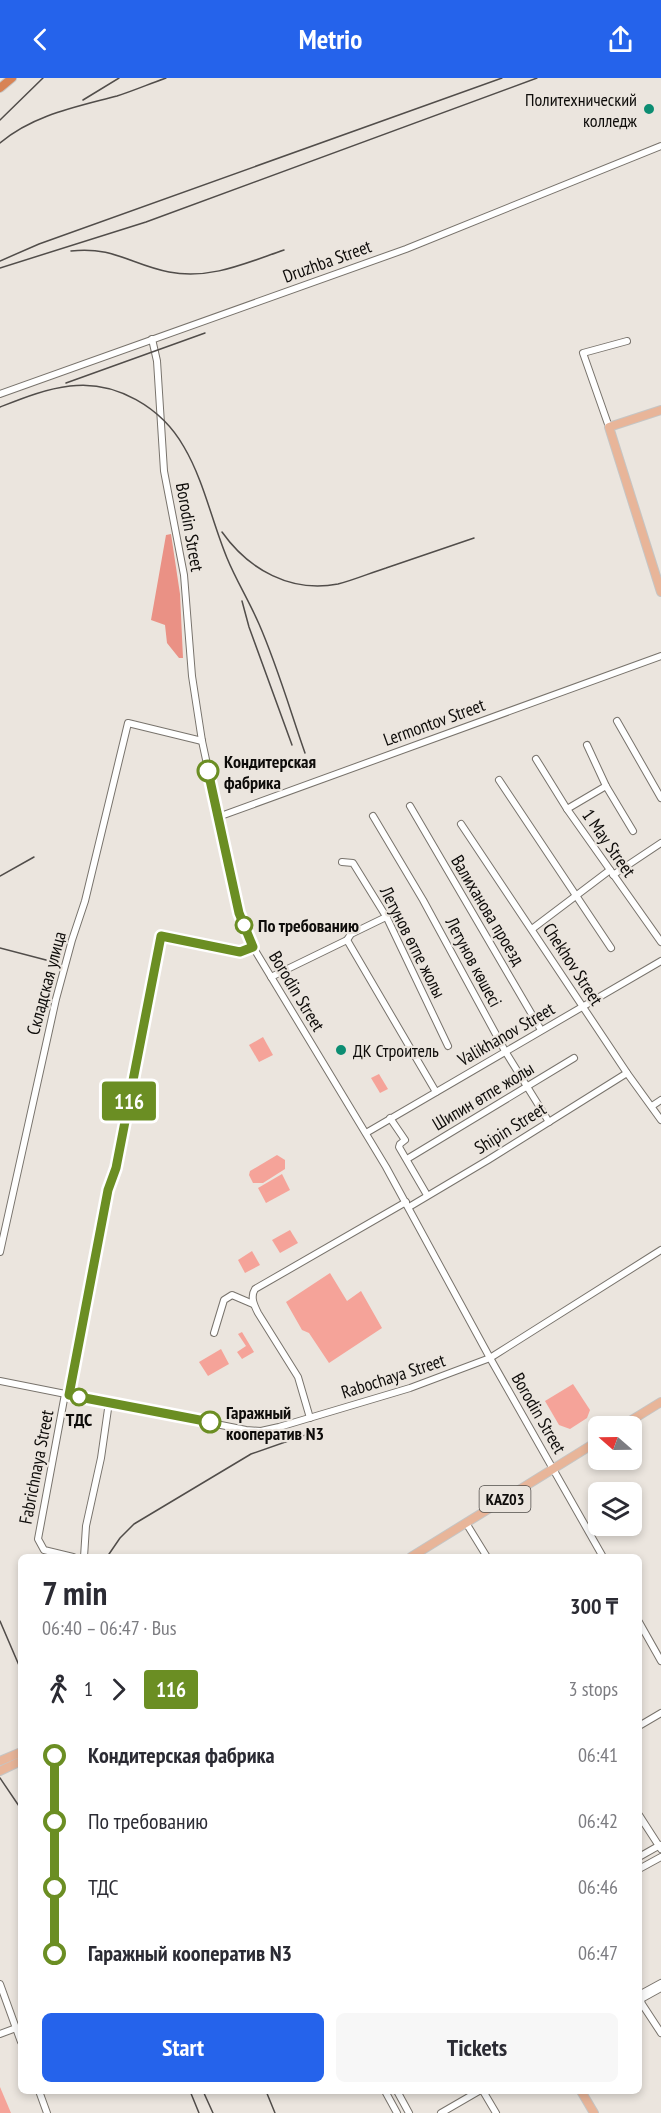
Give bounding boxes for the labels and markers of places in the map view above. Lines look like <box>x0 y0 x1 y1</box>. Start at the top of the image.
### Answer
place label: Политехнический колледж <box>525 88 637 132</box>
marker: Политехнический колледж <box>642 102 656 116</box>
place label: Кондитерская фабрика <box>224 750 316 794</box>
marker: Кондитерская фабрика <box>197 760 219 782</box>
place label: По требованию <box>258 914 359 937</box>
marker: По требованию <box>235 916 253 934</box>
place label: ДК Строитель <box>353 1039 439 1062</box>
marker: ДК Строитель <box>334 1043 348 1057</box>
marker: ТДС <box>70 1388 88 1406</box>
place label: Гаражный кооператив N3 <box>226 1401 324 1445</box>
place label: ТДС <box>66 1408 92 1431</box>
marker: Гаражный кооператив N3 <box>199 1411 221 1433</box>

